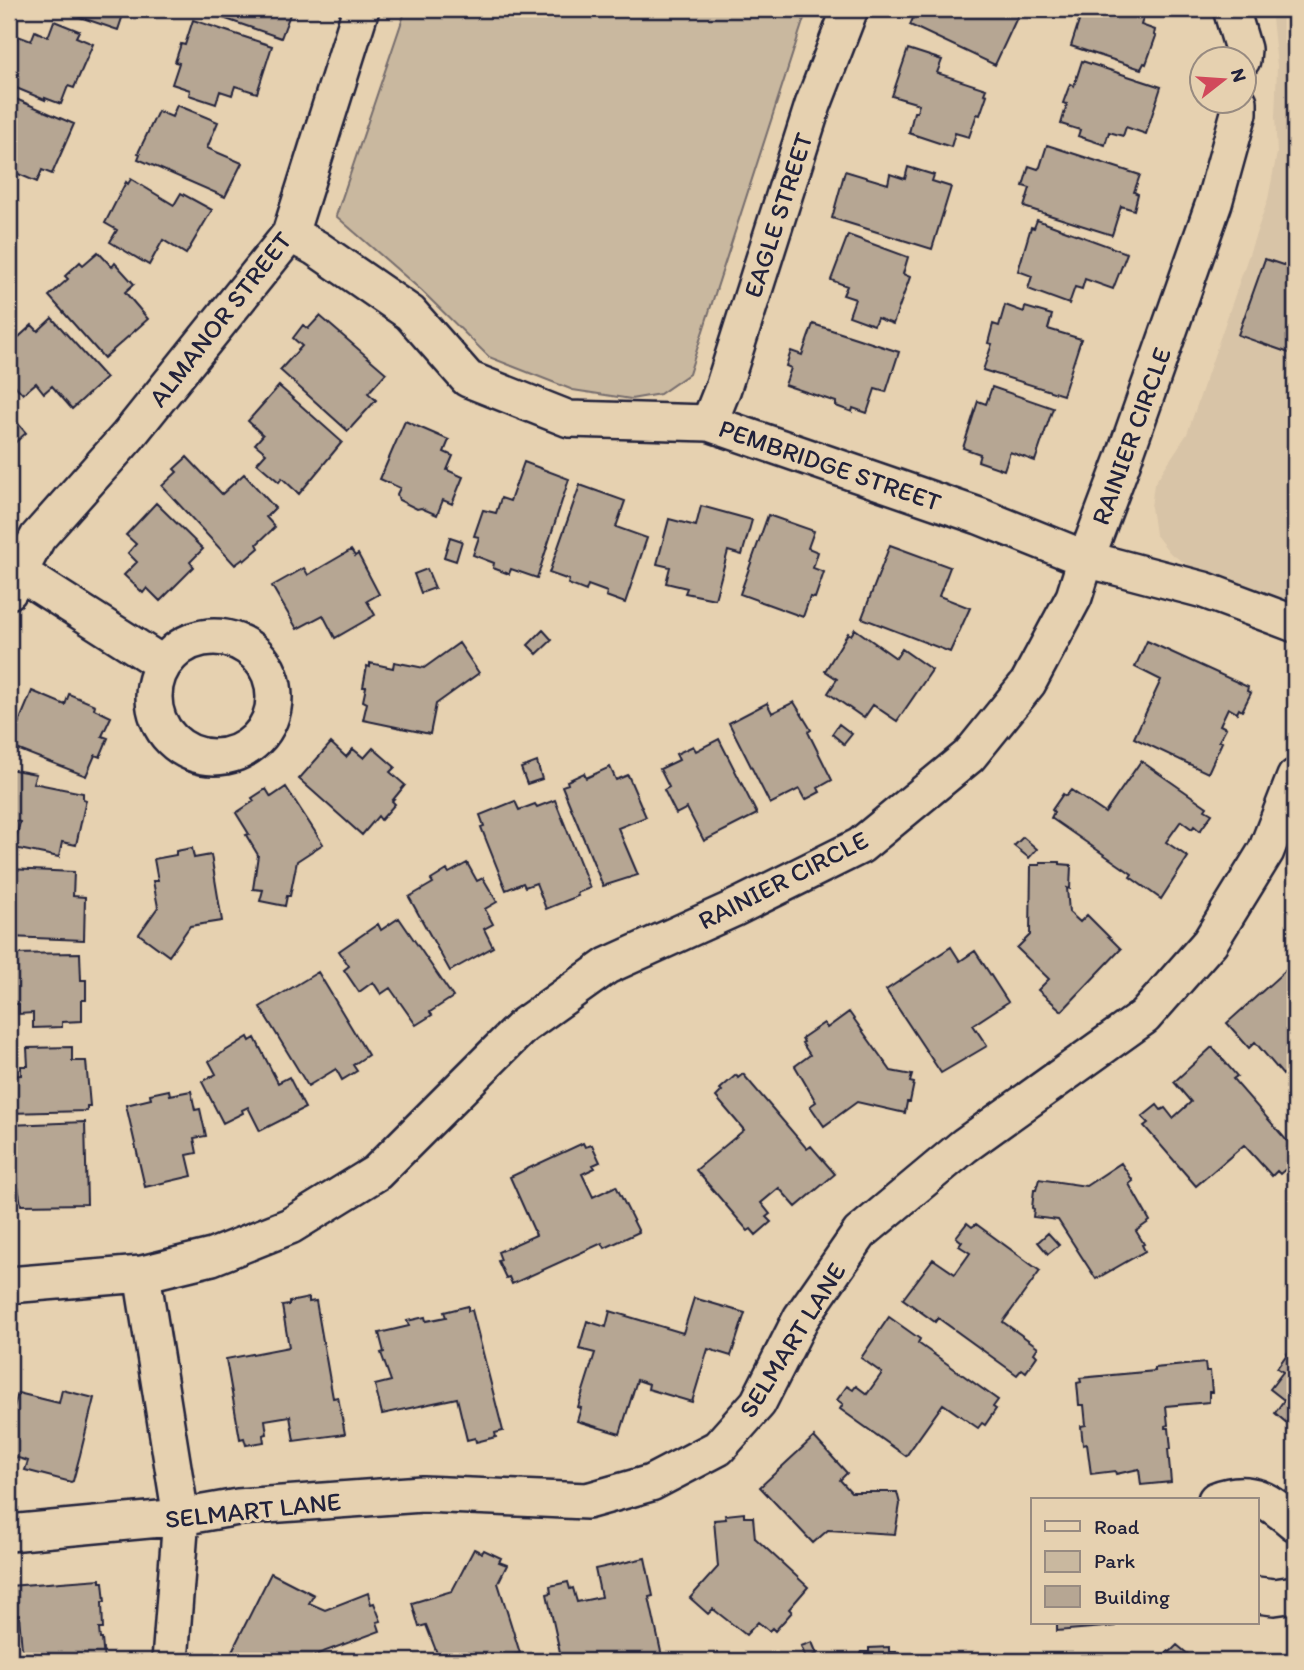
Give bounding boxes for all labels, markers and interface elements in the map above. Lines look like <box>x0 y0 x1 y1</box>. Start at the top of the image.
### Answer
north arrow <box>1188 46 1258 116</box>
text: N <box>1226 66 1252 85</box>
street label: EAGLE STREET <box>736 128 820 301</box>
street label: ALMANOR STREET <box>142 225 299 413</box>
street label: RAINIER CIRCLE <box>1084 343 1178 529</box>
street label: PEMBRIDGE STREET <box>715 412 946 518</box>
street label: RAINIER CIRCLE <box>693 823 873 937</box>
street label: SELMART LANE <box>732 1257 852 1423</box>
street label: SELMART LANE <box>163 1485 343 1535</box>
legend <box>1031 1498 1258 1624</box>
text: Road <box>1094 1514 1140 1539</box>
text: Park <box>1094 1548 1136 1573</box>
text: Building <box>1094 1584 1170 1609</box>

